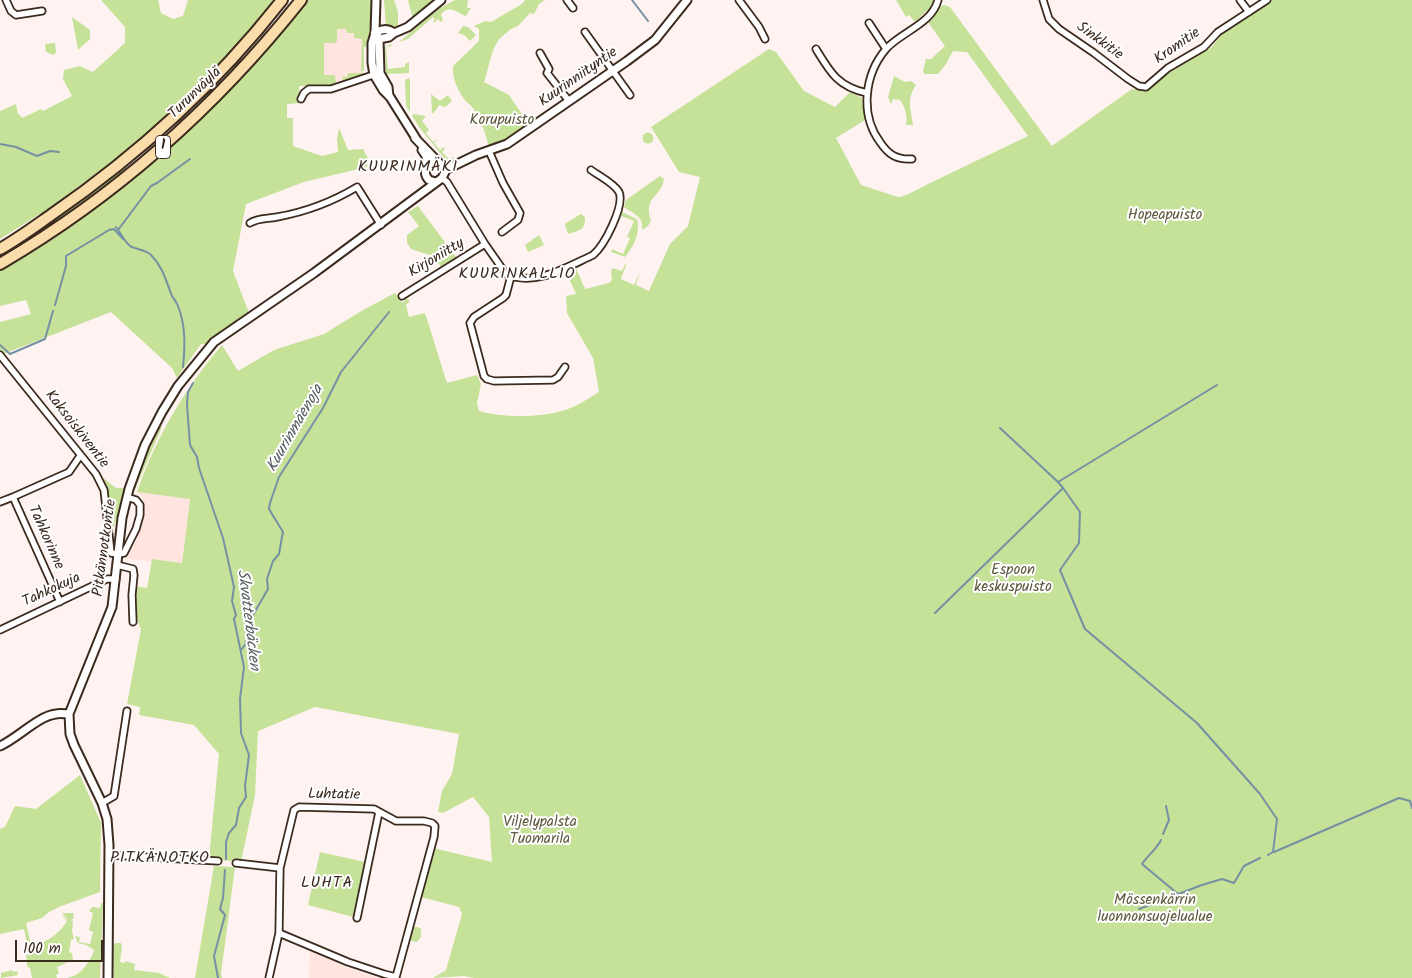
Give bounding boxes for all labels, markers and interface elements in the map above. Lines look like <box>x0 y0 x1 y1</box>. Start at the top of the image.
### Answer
street label: Sinkkitie <box>1072 19 1126 65</box>
street label: Kromitie <box>1151 25 1205 69</box>
street label: Kuurinniityntie <box>536 44 622 112</box>
street label: Turunväylä <box>166 64 226 124</box>
park label: Korupuisto <box>470 112 534 130</box>
road number: 1 <box>156 136 170 158</box>
district label: KUURINMÄKI <box>357 158 459 178</box>
park label: Hopeapuisto <box>1128 207 1202 225</box>
street label: Kirjoniitty <box>406 235 468 283</box>
district label: KUURINKALLIO <box>457 265 577 285</box>
water label: Kuurinmäenoja <box>263 382 329 476</box>
street label: Kaksoiskiventie <box>40 387 112 473</box>
street label: Pitkännotkontie <box>90 498 122 598</box>
street label: Tahkorinne <box>23 503 67 573</box>
park label: Espoon keskuspuisto <box>974 562 1052 597</box>
water label: Skvatterbäcken <box>231 568 263 672</box>
street label: Tahkokuja <box>20 570 84 612</box>
street label: Luhtatie <box>308 787 360 805</box>
park label: Viljelypalsta Tuomarila <box>503 814 577 849</box>
district label: PITKÄNOTKO <box>109 849 211 869</box>
district label: LUHTA <box>300 874 354 894</box>
park label: Mössenkärrin luonnonsuojelualue <box>1098 892 1212 927</box>
scale bar <box>18 930 105 962</box>
text: 100 m <box>23 937 61 961</box>

